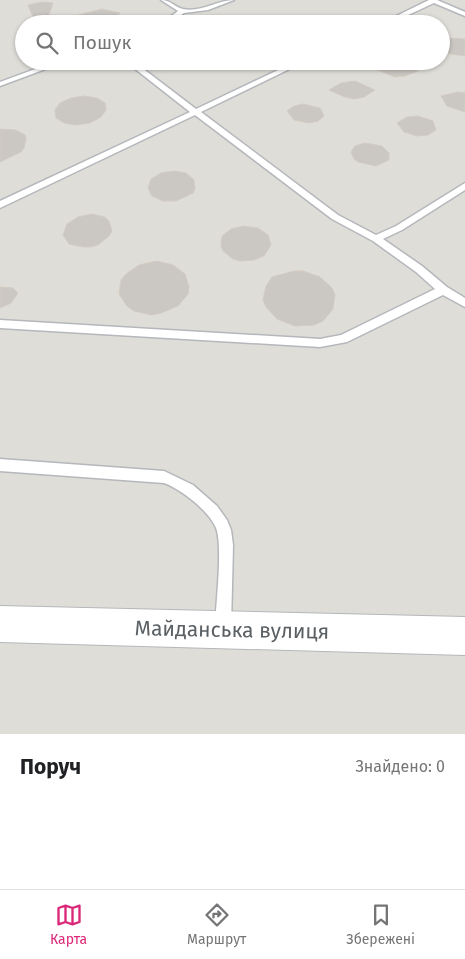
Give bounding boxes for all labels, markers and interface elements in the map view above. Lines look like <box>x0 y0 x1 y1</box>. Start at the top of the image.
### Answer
search box <box>15 15 450 70</box>
icon: search <box>33 29 61 57</box>
text: Пошук <box>73 31 131 54</box>
street label: Майданська вулиця <box>134 615 330 645</box>
text: Поруч <box>20 754 81 780</box>
text: Знайдено: 0 <box>355 757 445 776</box>
tab: Карта <box>50 901 87 948</box>
tab: Маршрут <box>187 901 246 948</box>
tab: Збережені <box>346 901 415 948</box>

